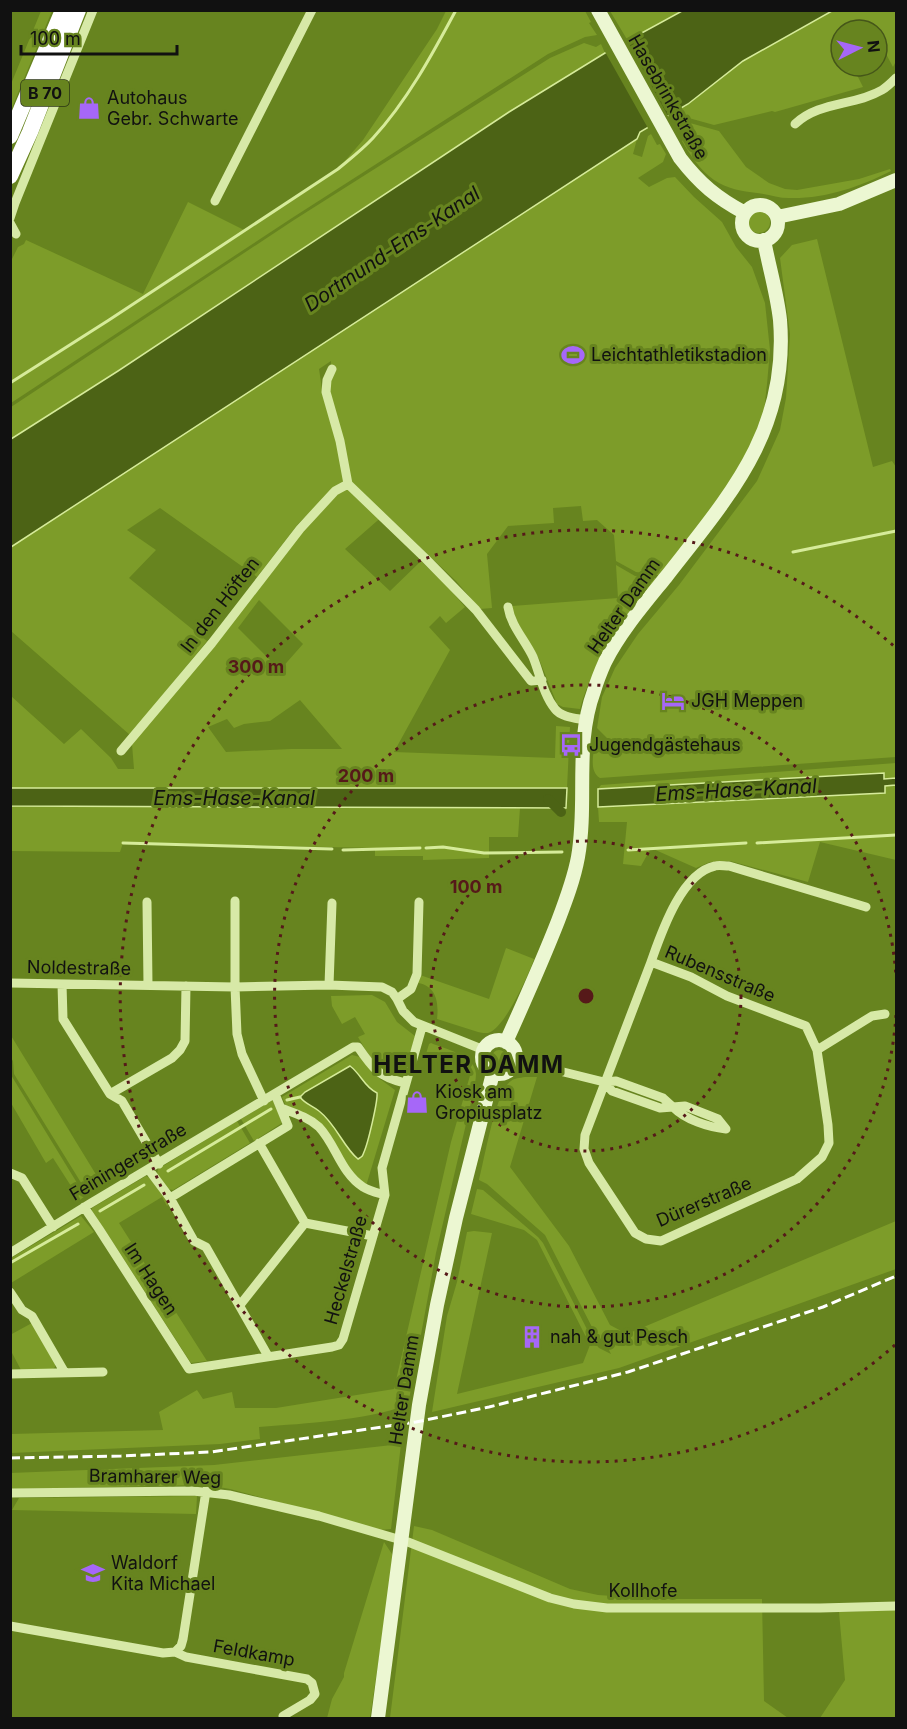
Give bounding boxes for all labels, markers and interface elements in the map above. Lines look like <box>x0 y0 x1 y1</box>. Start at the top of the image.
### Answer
scale bar <box>21 18 177 56</box>
north arrow <box>829 18 889 78</box>
text: 100 m <box>30 28 81 49</box>
street label: Hasebrinkstraße <box>624 31 713 163</box>
text: N <box>863 39 885 54</box>
road number: B 70 <box>21 80 69 106</box>
place label: Autohaus Gebr. Schwarte <box>107 87 238 129</box>
shop icon: Autohaus Gebr. Schwarte <box>76 95 102 121</box>
water label: Dortmund-Ems-Kanal <box>300 181 485 317</box>
sports icon: Leichtathletikstadion <box>560 342 586 368</box>
place label: Leichtathletikstadion <box>591 344 767 365</box>
street label: In den Höften <box>176 553 263 656</box>
street label: Helter Damm <box>583 554 664 657</box>
text: 300 m <box>228 656 284 677</box>
hotel icon: JGH Meppen <box>660 688 686 714</box>
place label: JGH Meppen <box>691 690 803 711</box>
bus stop icon: Jugendgästehaus <box>558 732 584 758</box>
place label: Jugendgästehaus <box>589 734 741 755</box>
text: 200 m <box>338 765 394 786</box>
water label: Ems-Hase-Kanal <box>655 774 817 806</box>
water label: Ems-Hase-Kanal <box>153 786 315 810</box>
text: 100 m <box>450 876 502 897</box>
street label: Rubensstraße <box>662 941 778 1006</box>
street label: Noldestraße <box>27 956 131 979</box>
centre of rings <box>576 986 596 1006</box>
district label: HELTER DAMM <box>373 1050 565 1079</box>
place label: Kiosk am Gropiusplatz <box>435 1081 543 1123</box>
shop icon: Kiosk am Gropiusplatz <box>404 1089 430 1115</box>
street label: Feiningerstraße <box>66 1118 190 1205</box>
street label: Dürerstraße <box>653 1172 755 1231</box>
street label: Heckelstraße <box>320 1213 371 1327</box>
street label: Im Hagen <box>120 1239 182 1319</box>
building icon: nah & gut Pesch <box>519 1324 545 1350</box>
place label: nah & gut Pesch <box>550 1326 688 1347</box>
street label: Helter Damm <box>384 1333 423 1446</box>
street label: Bramharer Weg <box>89 1465 221 1488</box>
place label: Waldorf Kita Michael <box>111 1552 215 1594</box>
school or university icon: Waldorf Kita Michael <box>80 1560 106 1586</box>
street label: Kollhofe <box>609 1580 677 1601</box>
street label: Feldkamp <box>212 1635 297 1670</box>

